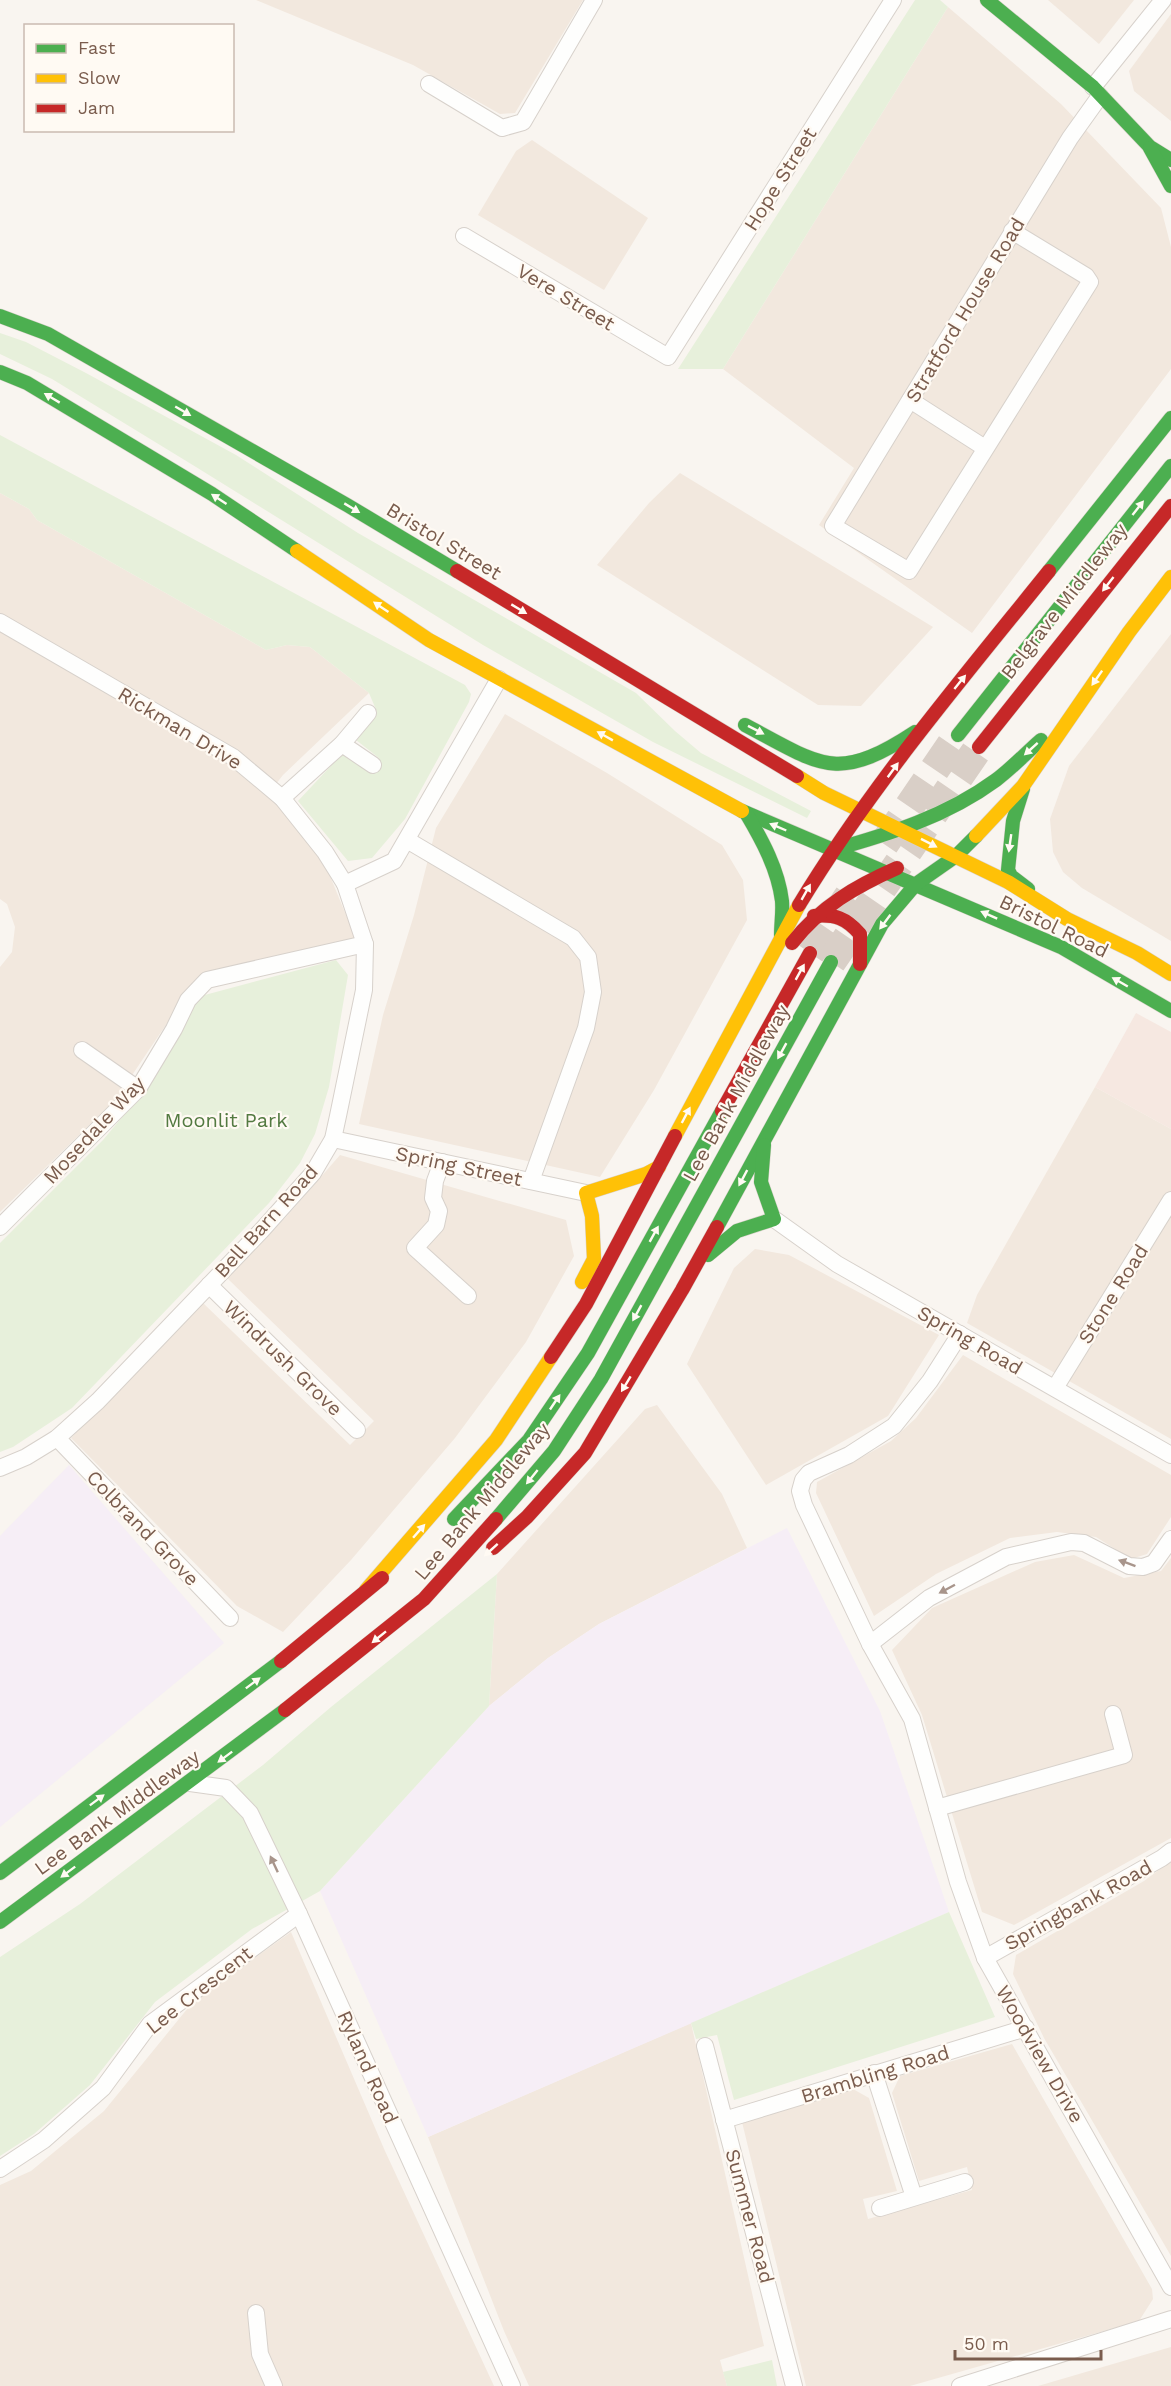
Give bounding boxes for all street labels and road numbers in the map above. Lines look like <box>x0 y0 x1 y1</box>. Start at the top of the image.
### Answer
street label: Hope Street <box>739 122 822 235</box>
street label: Stratford House Road <box>900 213 1030 407</box>
street label: Vere Street <box>513 258 620 336</box>
street label: Bristol Street <box>382 497 506 585</box>
street label: Belgrave Middleway <box>996 518 1133 684</box>
street label: Rickman Drive <box>114 682 246 774</box>
street label: Bristol Road <box>995 889 1113 963</box>
street label: Lee Bank Middleway <box>677 1000 795 1186</box>
street label: Mosedale Way <box>38 1071 150 1189</box>
street label: Spring Street <box>394 1141 525 1191</box>
street label: Bell Barn Road <box>209 1160 323 1282</box>
street label: Stone Road <box>1073 1240 1153 1348</box>
street label: Windrush Grove <box>219 1295 347 1421</box>
street label: Spring Road <box>913 1300 1027 1380</box>
street label: Lee Bank Middleway <box>409 1417 555 1585</box>
street label: Colbrand Grove <box>82 1465 204 1591</box>
street label: Lee Bank Middleway <box>30 1744 205 1880</box>
street label: Springbank Road <box>1000 1855 1156 1955</box>
street label: Lee Crescent <box>141 1941 258 2039</box>
street label: Woodview Drive <box>991 1981 1089 2127</box>
street label: Ryland Road <box>332 2007 404 2127</box>
street label: Brambling Road <box>798 2040 952 2108</box>
street label: Summer Road <box>721 2146 779 2286</box>

